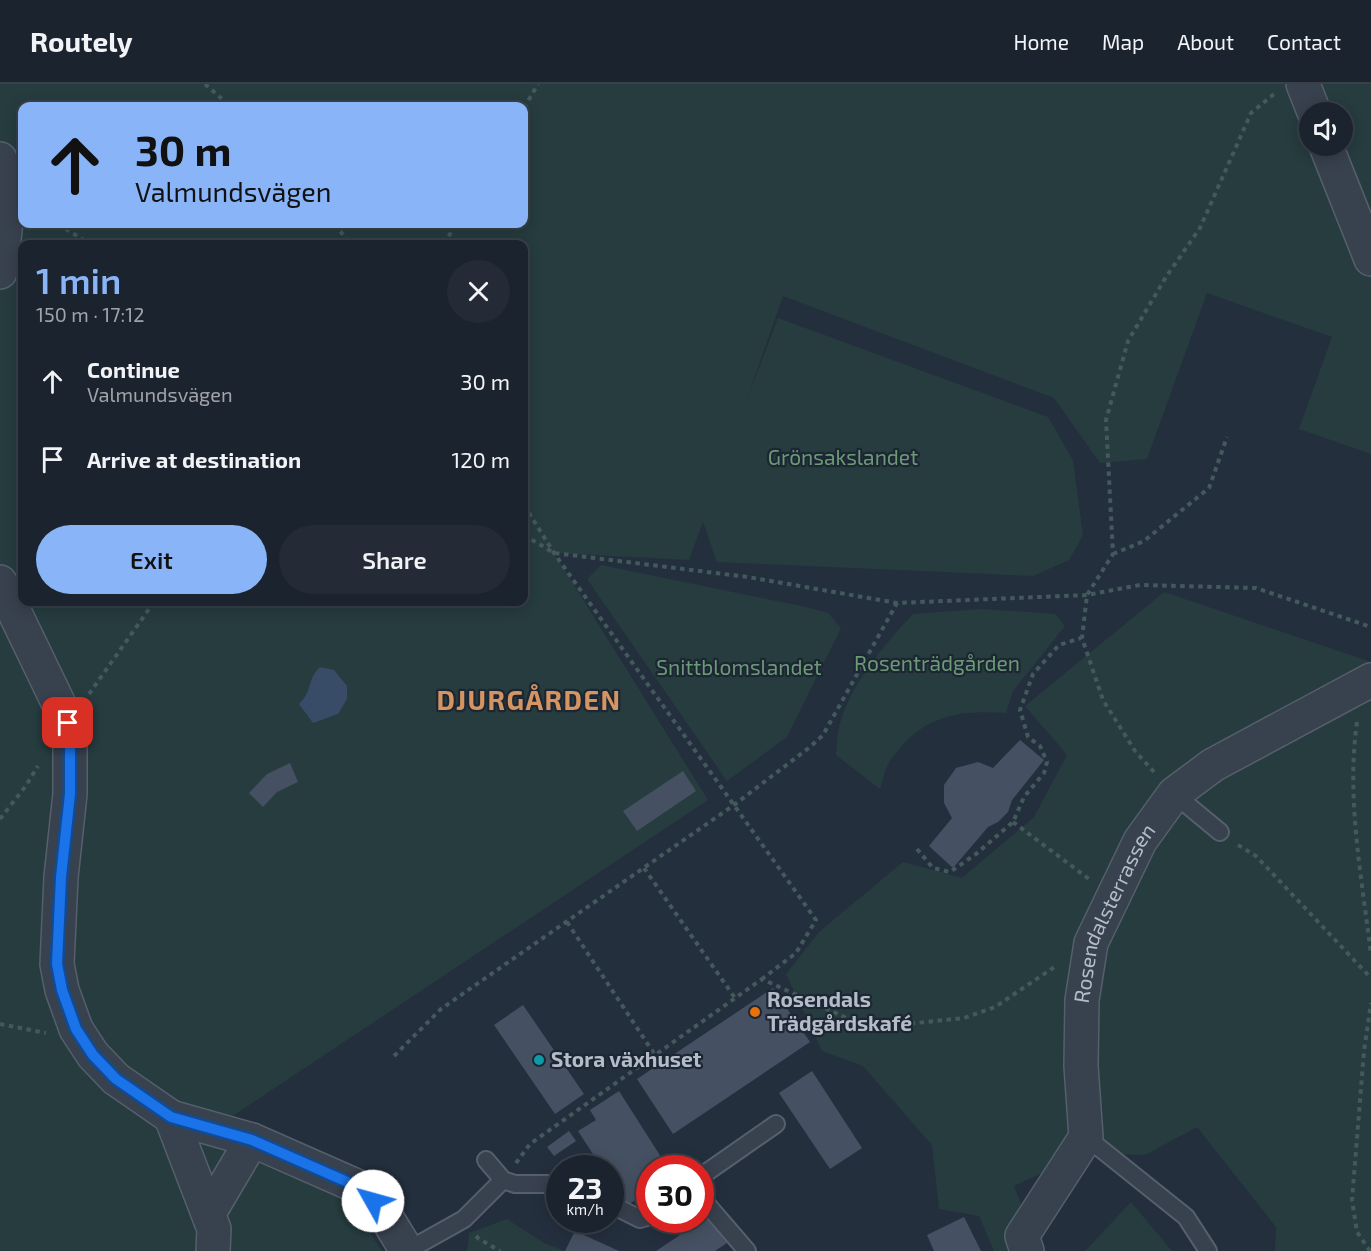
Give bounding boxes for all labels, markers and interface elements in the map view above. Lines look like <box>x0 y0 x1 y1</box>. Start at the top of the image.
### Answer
text: Routely <box>30 24 133 58</box>
text: Home <box>1013 29 1069 54</box>
text: Map <box>1102 29 1144 54</box>
text: About <box>1177 29 1234 54</box>
text: Contact <box>1267 29 1341 54</box>
map controls <box>1299 102 1353 156</box>
button: sound <box>1299 102 1353 156</box>
text: 30 m <box>135 124 231 174</box>
icon: ahead <box>36 126 114 204</box>
text: Valmundsvägen <box>135 175 332 207</box>
text: 1 min <box>36 258 121 301</box>
button: close <box>447 260 510 323</box>
text: 150 m · 17:12 <box>36 302 144 326</box>
text: Continue <box>87 356 180 382</box>
icon: ahead <box>36 365 69 398</box>
text: 30 m <box>460 368 510 394</box>
text: Valmundsvägen <box>87 382 233 406</box>
icon: arrive <box>36 443 69 476</box>
park label: Grönsakslandet <box>768 444 918 469</box>
text: Arrive at destination <box>87 446 301 472</box>
text: 120 m <box>451 446 510 472</box>
button: Exit <box>36 525 267 594</box>
button: Share <box>279 525 510 594</box>
park label: Rosenträdgården <box>854 650 1020 675</box>
park label: Snittblomslandet <box>656 654 822 679</box>
district label: DJURGÅRDEN <box>436 683 622 715</box>
pin <box>42 697 93 748</box>
icon: arrive <box>51 706 84 739</box>
street label: Rosendalsterrassen <box>1068 818 1160 1005</box>
place label: Rosendals Trädgårdskafé <box>767 986 912 1035</box>
marker: Rosendals Trädgårdskafé <box>748 1005 762 1019</box>
place label: Stora växhuset <box>551 1046 702 1071</box>
marker: Stora växhuset <box>532 1053 546 1067</box>
speed limit sign: 30 <box>636 1155 714 1233</box>
position arrow <box>341 1169 405 1233</box>
text: 23 <box>568 1169 602 1205</box>
text: km/h <box>566 1200 604 1218</box>

